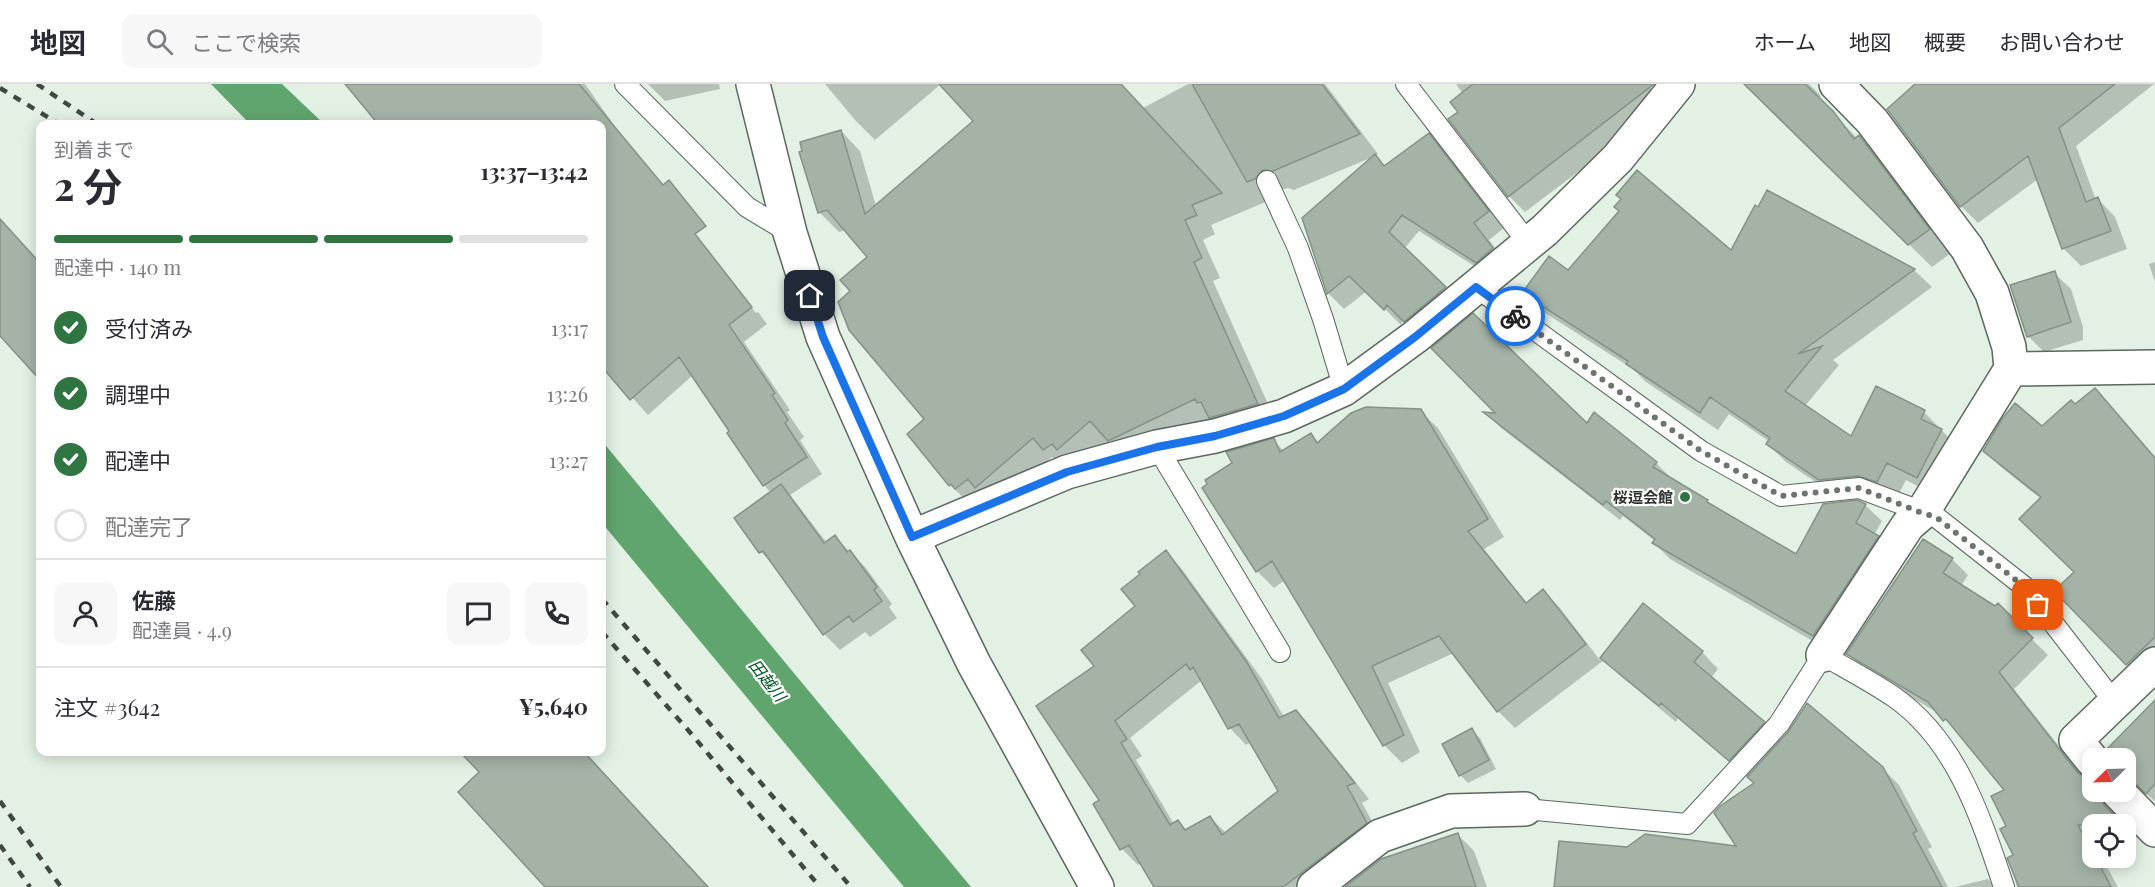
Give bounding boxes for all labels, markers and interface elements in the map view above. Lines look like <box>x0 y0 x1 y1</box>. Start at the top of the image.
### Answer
search box <box>122 14 542 68</box>
text: 地図 <box>30 23 86 60</box>
icon: search <box>143 25 176 58</box>
text: ここで検索 <box>191 27 301 57</box>
text: ホーム <box>1754 27 1816 55</box>
text: 地図 <box>1849 27 1891 55</box>
text: 概要 <box>1924 27 1966 55</box>
text: お問い合わせ <box>1999 27 2125 55</box>
text: 到着まで <box>54 135 134 162</box>
text: 13:37–13:42 <box>481 156 588 186</box>
text: 2 分 <box>54 159 122 211</box>
text: 配達中 · 140 m <box>54 253 181 280</box>
pin <box>784 270 835 321</box>
icon: home <box>793 279 826 312</box>
courier <box>1485 286 1545 346</box>
icon: bike <box>1499 300 1532 333</box>
icon: check <box>54 311 87 344</box>
text: 受付済み <box>105 313 193 343</box>
text: 13:17 <box>551 314 588 341</box>
icon: check <box>54 377 87 410</box>
text: 調理中 <box>105 379 171 409</box>
text: 13:26 <box>547 380 588 407</box>
icon: check <box>54 443 87 476</box>
text: 配達中 <box>105 445 171 475</box>
text: 13:27 <box>549 446 588 473</box>
place label: 桜逗会館 <box>1613 487 1673 507</box>
marker: 桜逗会館 <box>1678 490 1692 504</box>
text: 配達完了 <box>105 511 193 541</box>
pin <box>2012 579 2063 630</box>
button: person <box>54 582 117 645</box>
button: chat <box>447 582 510 645</box>
button: phone <box>525 582 588 645</box>
text: 佐藤 <box>132 585 176 615</box>
icon: bag <box>2021 588 2054 621</box>
text: 配達員 · 4.9 <box>132 616 232 643</box>
water label: 田越川 <box>745 655 792 707</box>
text: ¥5,640 <box>519 691 588 721</box>
text: 注文 #3642 <box>54 692 160 722</box>
north arrow <box>2082 748 2136 802</box>
map controls <box>2082 748 2136 868</box>
button: locate <box>2082 814 2136 868</box>

